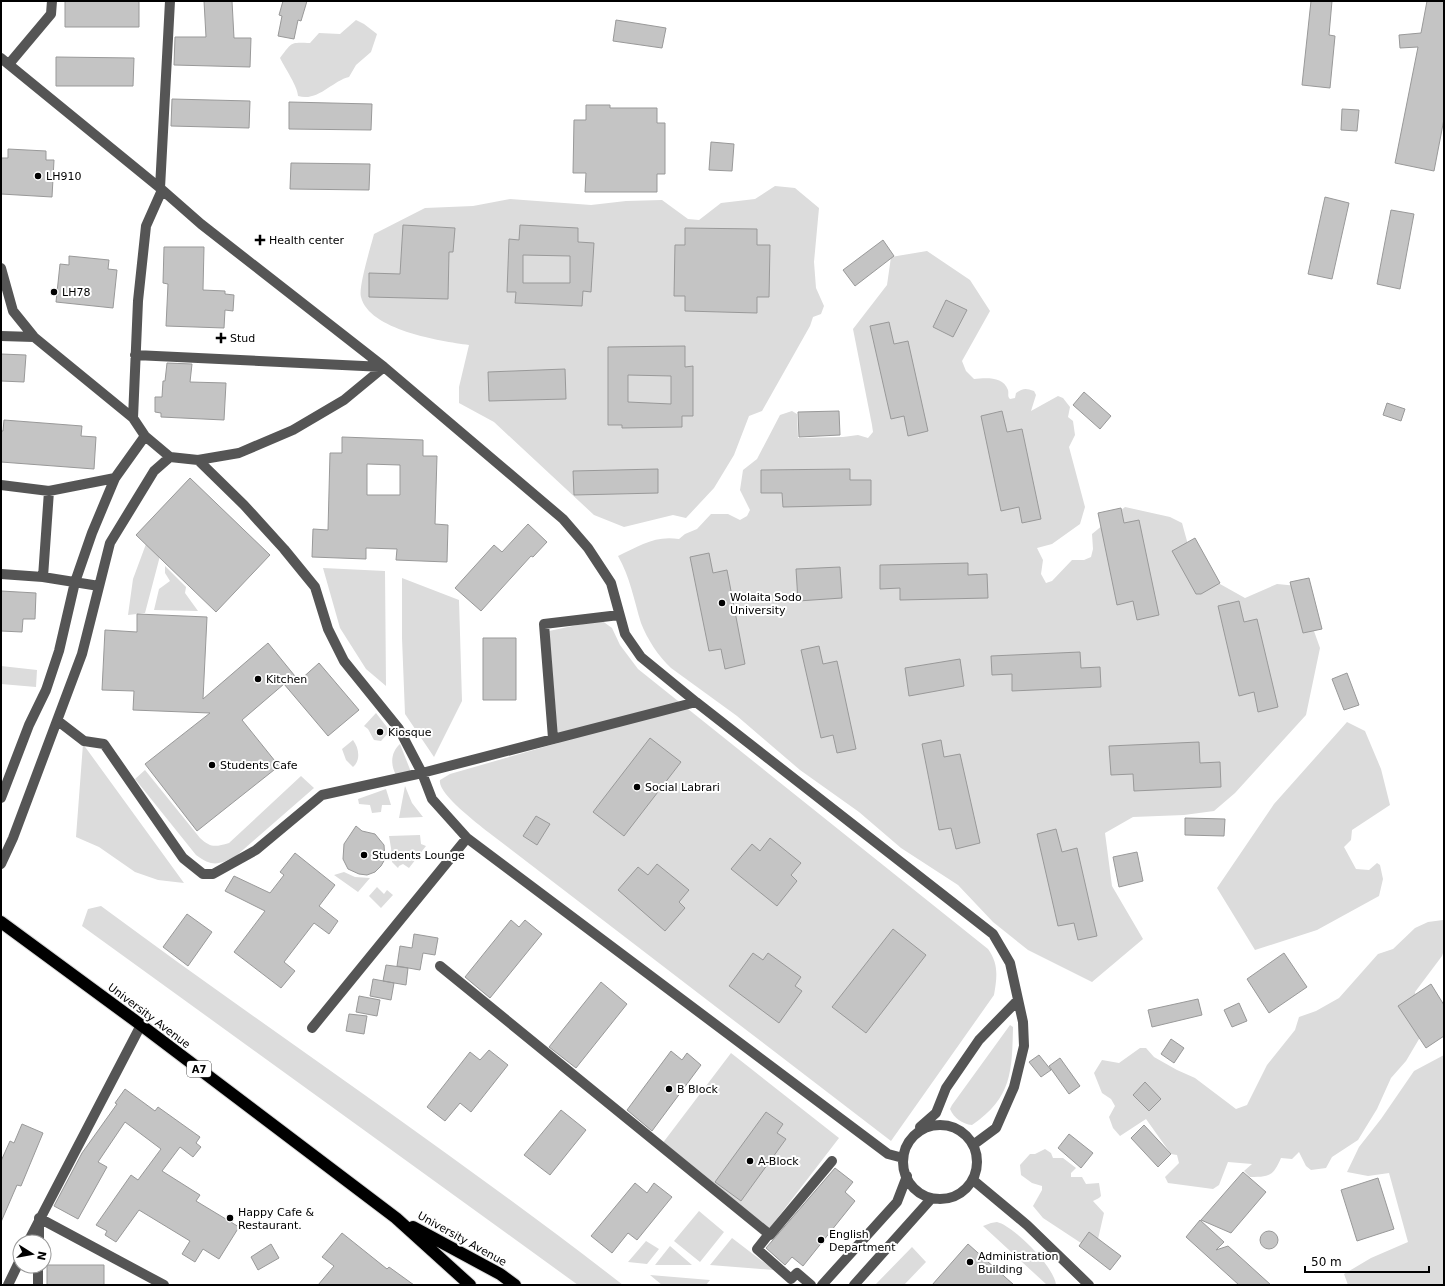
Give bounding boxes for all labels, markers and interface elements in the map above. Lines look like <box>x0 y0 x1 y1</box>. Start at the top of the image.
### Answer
place label: LH910 <box>46 170 81 183</box>
marker: LH910 <box>33 171 43 181</box>
marker: Health center <box>254 234 266 246</box>
place label: Health center <box>269 234 344 247</box>
place label: LH78 <box>62 286 90 299</box>
marker: LH78 <box>49 287 59 297</box>
marker: Stud <box>215 332 227 344</box>
place label: Stud <box>230 332 255 345</box>
place label: Wolaita Sodo University <box>730 591 802 617</box>
marker: Wolaita Sodo University <box>717 598 727 608</box>
place label: Kitchen <box>266 673 307 686</box>
marker: Kitchen <box>253 674 263 684</box>
place label: Kiosque <box>388 726 432 739</box>
marker: Kiosque <box>375 727 385 737</box>
place label: Students Cafe <box>220 759 298 772</box>
marker: Students Cafe <box>207 760 217 770</box>
place label: Social Labrari <box>645 781 720 794</box>
marker: Social Labrari <box>632 782 642 792</box>
place label: Students Lounge <box>372 849 465 862</box>
marker: Students Lounge <box>359 850 369 860</box>
street label: University Avenue <box>105 981 193 1051</box>
road number: A7 <box>187 1061 211 1077</box>
place label: B Block <box>677 1083 718 1096</box>
marker: B Block <box>664 1084 674 1094</box>
place label: A-Block <box>758 1155 799 1168</box>
marker: A-Block <box>745 1156 755 1166</box>
place label: Happy Cafe & Restaurant. <box>238 1206 315 1232</box>
street label: University Avenue <box>415 1209 509 1269</box>
marker: Happy Cafe & Restaurant. <box>225 1213 235 1223</box>
place label: English Department <box>829 1228 896 1254</box>
north arrow <box>12 1234 52 1274</box>
marker: English Department <box>816 1235 826 1245</box>
scale bar <box>1305 1248 1429 1274</box>
text: N <box>34 1250 49 1262</box>
place label: Administration Building <box>978 1250 1059 1276</box>
text: 50 m <box>1311 1255 1342 1269</box>
marker: Administration Building <box>965 1257 975 1267</box>

